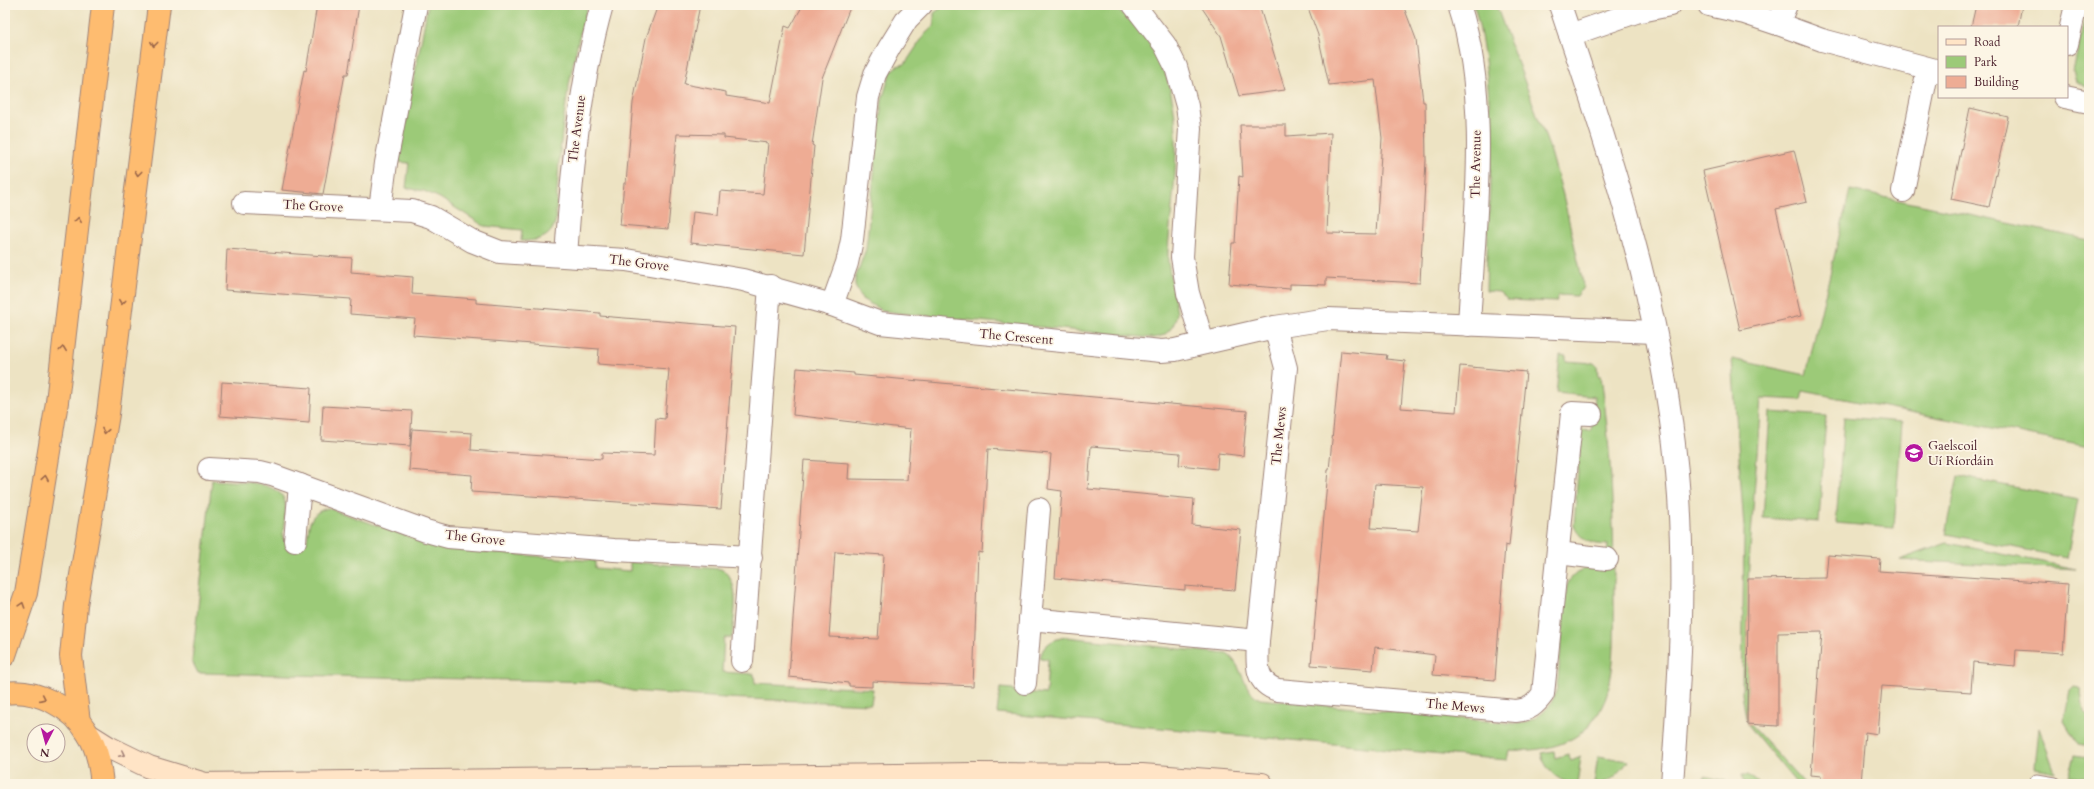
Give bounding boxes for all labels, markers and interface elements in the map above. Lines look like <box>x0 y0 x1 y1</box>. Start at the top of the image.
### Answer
legend <box>1938 26 2068 98</box>
text: Road <box>1974 34 2001 50</box>
one-way arrow <box>150 41 159 47</box>
text: Park <box>1974 54 1998 70</box>
text: Building <box>1974 74 2019 90</box>
street label: The Avenue <box>564 94 590 164</box>
street label: The Avenue <box>1466 130 1486 198</box>
one-way arrow <box>134 170 143 176</box>
street label: The Grove <box>282 195 344 217</box>
one-way arrow <box>73 217 82 223</box>
street label: The Grove <box>608 250 670 276</box>
one-way arrow <box>118 299 127 305</box>
street label: The Crescent <box>978 325 1054 349</box>
one-way arrow <box>58 346 67 352</box>
street label: The Mews <box>1267 406 1291 466</box>
one-way arrow <box>101 428 110 434</box>
place label: Gaelscoil Uí Ríordáin <box>1928 437 1994 470</box>
school or university icon: Gaelscoil Uí Ríordáin <box>1903 442 1925 464</box>
one-way arrow <box>40 474 48 481</box>
street label: The Grove <box>444 526 506 550</box>
one-way arrow <box>17 602 26 609</box>
one-way arrow <box>39 694 46 702</box>
street label: The Mews <box>1425 694 1485 718</box>
north arrow <box>26 723 66 763</box>
text: N <box>39 744 51 760</box>
one-way arrow <box>118 749 126 757</box>

